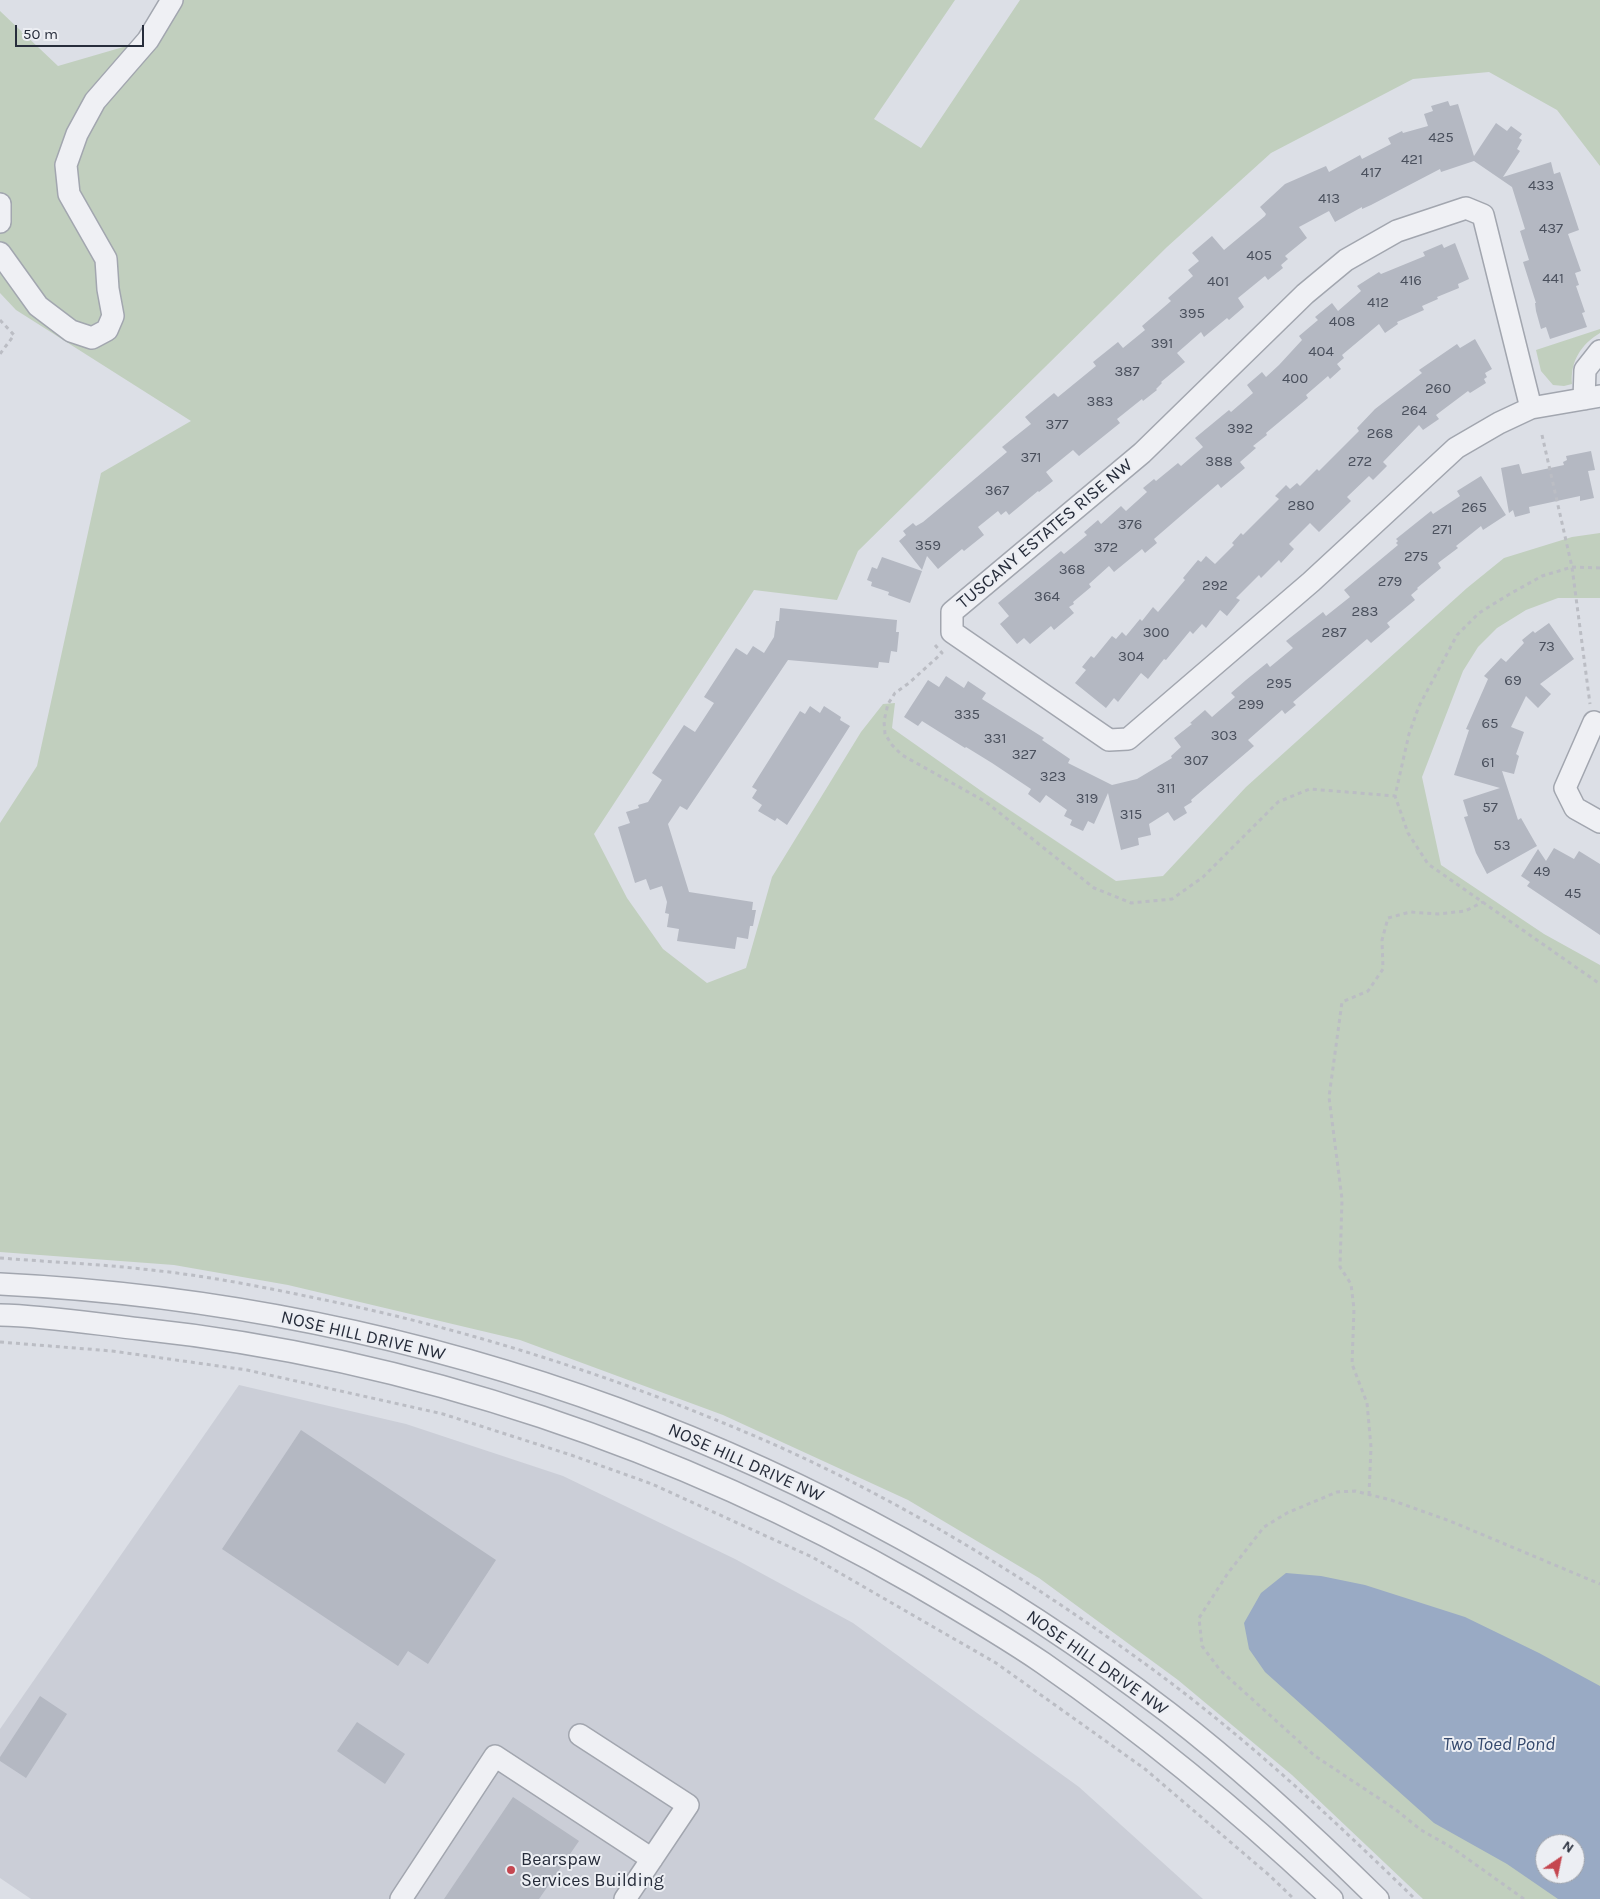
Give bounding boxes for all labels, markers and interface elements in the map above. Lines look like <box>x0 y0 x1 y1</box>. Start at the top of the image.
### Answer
scale bar <box>18 15 146 47</box>
text: 50 m <box>23 25 58 43</box>
house number: 425 <box>1428 129 1454 147</box>
house number: 421 <box>1401 151 1423 169</box>
house number: 417 <box>1361 164 1381 182</box>
house number: 433 <box>1528 177 1554 195</box>
house number: 413 <box>1318 190 1340 208</box>
house number: 437 <box>1539 220 1563 238</box>
house number: 405 <box>1246 247 1272 265</box>
house number: 441 <box>1542 270 1564 288</box>
house number: 416 <box>1400 272 1422 290</box>
house number: 401 <box>1207 273 1229 291</box>
house number: 412 <box>1367 294 1389 312</box>
house number: 395 <box>1179 305 1205 323</box>
house number: 408 <box>1329 313 1355 331</box>
house number: 391 <box>1151 335 1173 353</box>
house number: 404 <box>1308 343 1334 361</box>
house number: 387 <box>1114 363 1140 381</box>
house number: 400 <box>1282 370 1308 388</box>
house number: 260 <box>1425 380 1451 398</box>
house number: 383 <box>1087 393 1113 411</box>
house number: 264 <box>1401 402 1427 420</box>
house number: 377 <box>1046 416 1068 434</box>
house number: 392 <box>1227 420 1253 438</box>
house number: 268 <box>1367 425 1393 443</box>
house number: 371 <box>1021 449 1041 467</box>
house number: 388 <box>1205 453 1233 471</box>
house number: 272 <box>1348 453 1372 471</box>
street label: TUSCANY ESTATES RISE NW <box>953 454 1137 614</box>
house number: 367 <box>985 482 1009 500</box>
house number: 280 <box>1288 497 1314 515</box>
house number: 265 <box>1461 499 1487 517</box>
house number: 376 <box>1118 516 1142 534</box>
house number: 271 <box>1432 521 1452 539</box>
house number: 359 <box>915 537 941 555</box>
house number: 372 <box>1094 539 1118 557</box>
house number: 275 <box>1404 548 1428 566</box>
house number: 368 <box>1059 561 1085 579</box>
house number: 279 <box>1378 573 1402 591</box>
house number: 292 <box>1202 577 1228 595</box>
house number: 364 <box>1034 588 1060 606</box>
house number: 283 <box>1352 603 1378 621</box>
house number: 300 <box>1143 624 1169 642</box>
house number: 287 <box>1322 624 1346 642</box>
house number: 73 <box>1539 638 1555 656</box>
house number: 304 <box>1118 648 1144 666</box>
house number: 69 <box>1504 672 1522 690</box>
house number: 295 <box>1266 675 1292 693</box>
house number: 299 <box>1238 696 1264 714</box>
house number: 335 <box>954 706 980 724</box>
house number: 65 <box>1481 715 1499 733</box>
house number: 303 <box>1211 727 1237 745</box>
house number: 331 <box>984 730 1006 748</box>
house number: 327 <box>1012 746 1036 764</box>
house number: 307 <box>1184 752 1208 770</box>
house number: 61 <box>1481 754 1495 772</box>
house number: 323 <box>1040 768 1066 786</box>
house number: 311 <box>1157 780 1175 798</box>
house number: 319 <box>1076 790 1098 808</box>
house number: 57 <box>1482 799 1498 817</box>
house number: 315 <box>1120 806 1142 824</box>
house number: 53 <box>1493 837 1511 855</box>
house number: 49 <box>1533 863 1551 881</box>
house number: 45 <box>1565 885 1581 903</box>
street label: NOSE HILL DRIVE NW <box>279 1307 447 1365</box>
street label: NOSE HILL DRIVE NW <box>665 1419 827 1507</box>
street label: NOSE HILL DRIVE NW <box>1022 1606 1172 1720</box>
water label: Two Toed Pond <box>1443 1734 1555 1756</box>
north arrow <box>1535 1834 1585 1884</box>
text: N <box>1559 1837 1577 1857</box>
place label: Bearspaw Services Building <box>521 1849 664 1892</box>
marker: Bearspaw Services Building <box>505 1864 517 1876</box>

